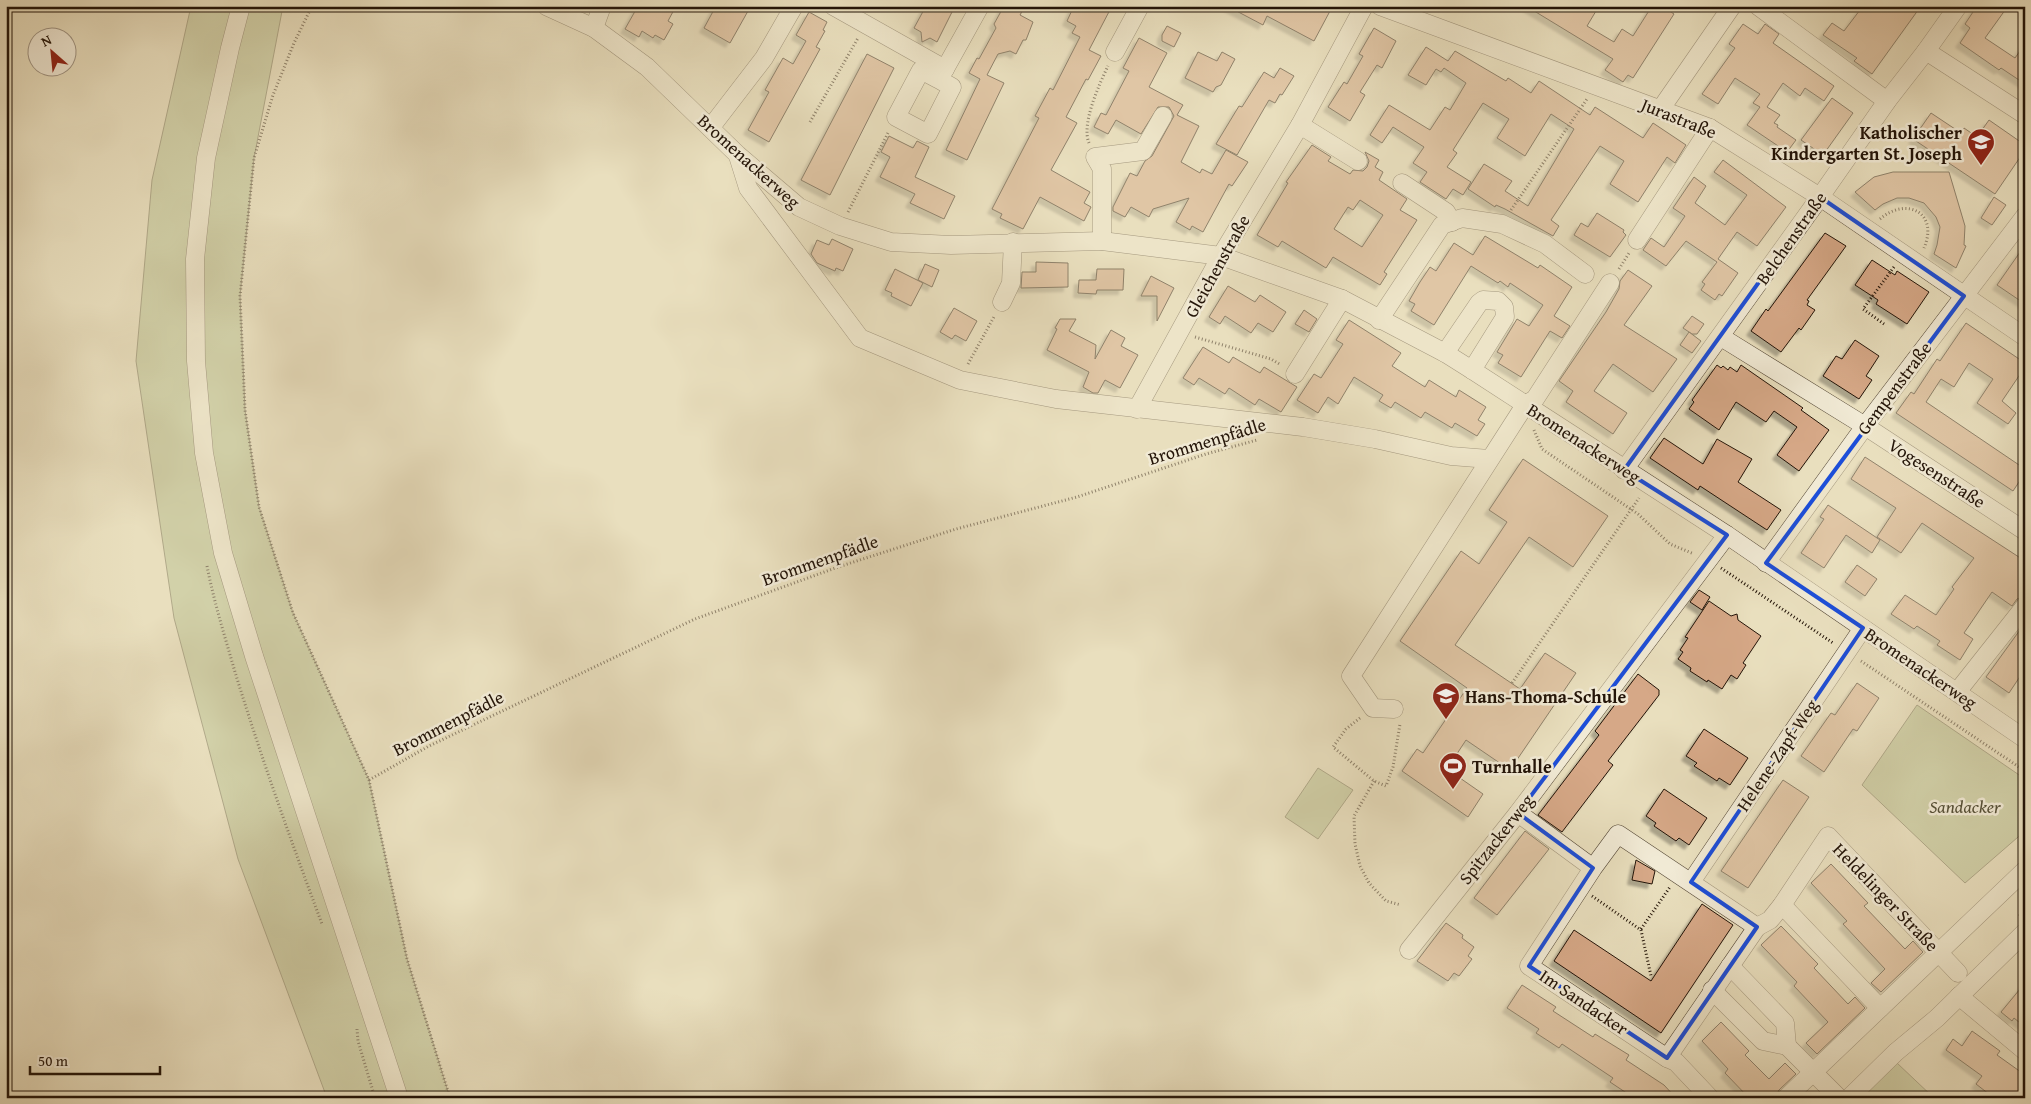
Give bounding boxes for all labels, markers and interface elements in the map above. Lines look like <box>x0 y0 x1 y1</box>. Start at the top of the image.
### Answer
north arrow <box>28 28 78 78</box>
text: N <box>37 29 55 51</box>
street label: Jurastraße <box>1635 90 1721 145</box>
street label: Bromenackerweg <box>691 107 807 215</box>
place label: Katholischer Kindergarten St. Joseph <box>1771 119 1963 167</box>
school or university icon: Katholischer Kindergarten St. Joseph <box>1966 127 1996 166</box>
street label: Belchenstraße <box>1749 186 1833 290</box>
street label: Gleichenstraße <box>1178 210 1256 322</box>
street label: Gempenstraße <box>1850 336 1938 440</box>
street label: Bromenackerweg <box>1522 396 1646 490</box>
street label: Brommenpfädle <box>1145 410 1269 472</box>
street label: Vogesenstraße <box>1883 431 1991 515</box>
street label: Brommenpfädle <box>758 527 882 593</box>
street label: Bromenackerweg <box>1859 620 1983 716</box>
school or university icon: Hans-Thoma-Schule <box>1431 681 1461 720</box>
street label: Brommenpfädle <box>388 683 508 763</box>
place label: Hans-Thoma-Schule <box>1465 683 1627 710</box>
street label: Helene-Zapf-Weg <box>1729 693 1825 817</box>
sports icon: Turnhalle <box>1438 751 1468 790</box>
place label: Turnhalle <box>1472 753 1552 780</box>
street label: Spitzackerweg <box>1452 788 1540 890</box>
park label: Sandacker <box>1929 793 2002 820</box>
street label: Heldelinger Straße <box>1827 836 1945 958</box>
street label: Im Sandacker <box>1534 962 1634 1042</box>
scale bar <box>30 1044 160 1076</box>
text: 50 m <box>38 1050 69 1071</box>

